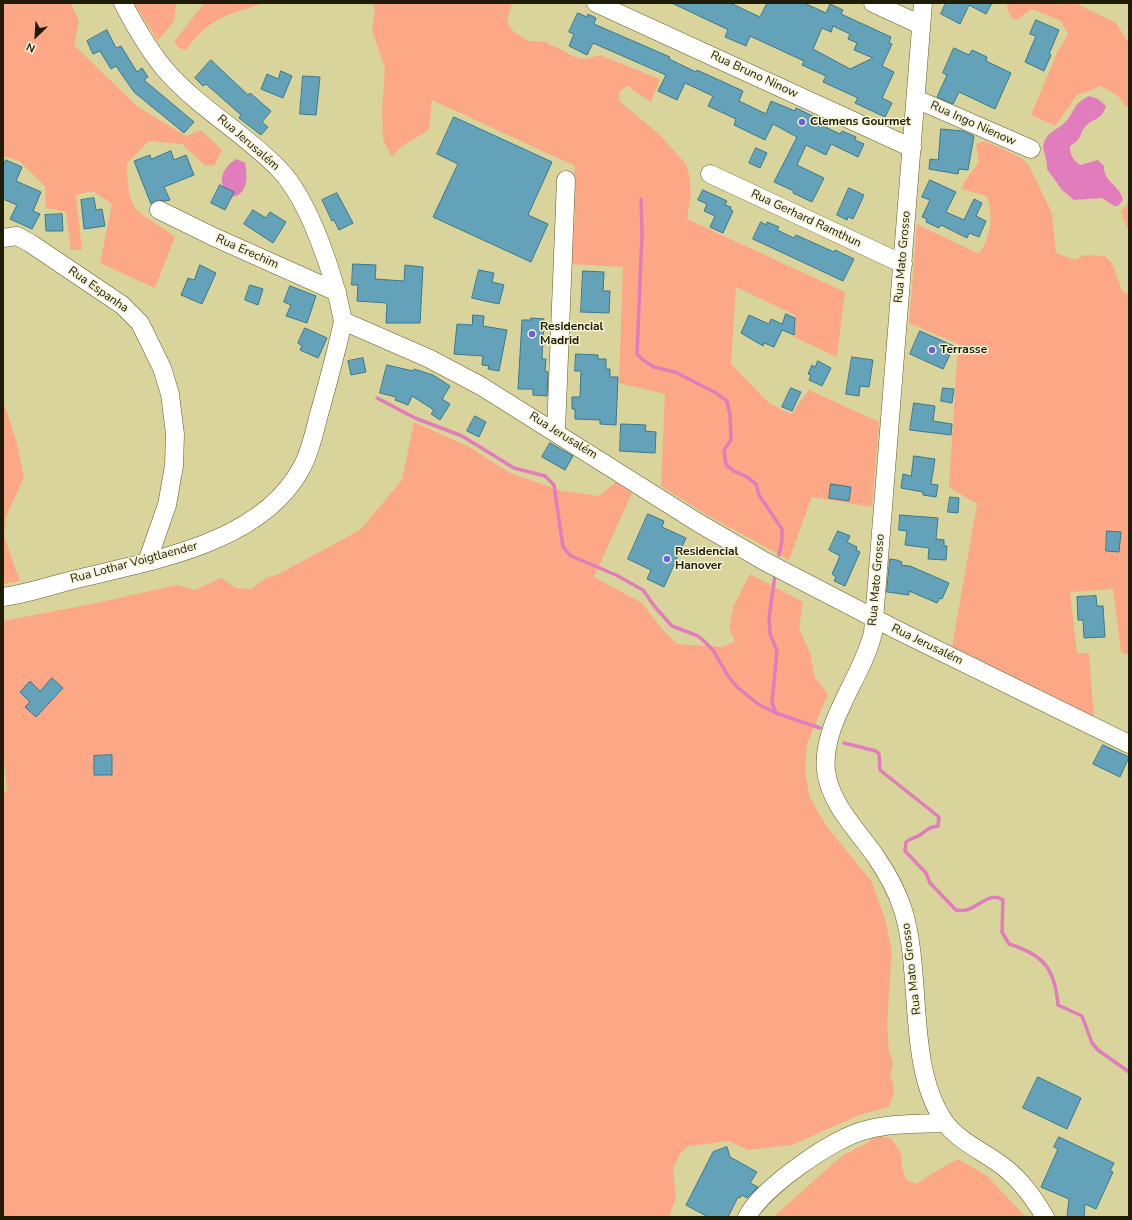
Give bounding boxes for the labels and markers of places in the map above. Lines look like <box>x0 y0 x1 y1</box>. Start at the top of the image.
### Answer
place label: Clemens Gourmet <box>810 115 911 129</box>
marker: Clemens Gourmet <box>797 117 807 127</box>
place label: Residencial Madrid <box>540 320 603 348</box>
marker: Residencial Madrid <box>527 329 537 339</box>
place label: Terrasse <box>940 343 987 357</box>
marker: Terrasse <box>927 345 937 355</box>
place label: Residencial Hanover <box>675 545 738 573</box>
marker: Residencial Hanover <box>662 554 672 564</box>

